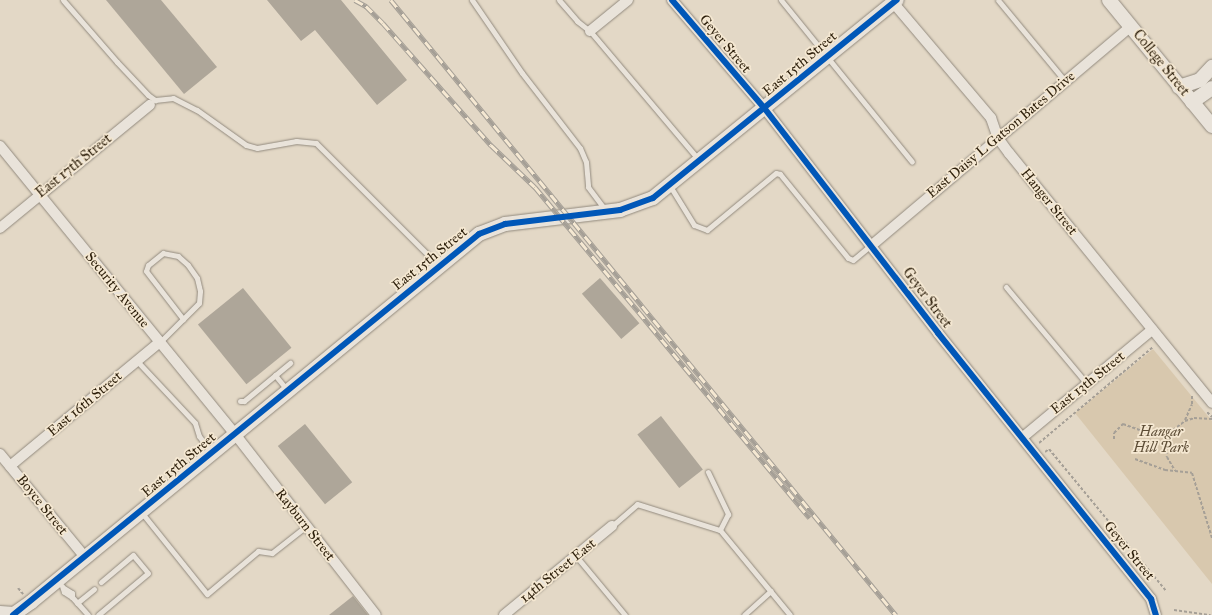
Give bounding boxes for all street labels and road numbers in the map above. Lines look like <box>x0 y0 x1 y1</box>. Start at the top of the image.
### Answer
street label: Geyer Street <box>696 11 754 77</box>
street label: College Street <box>1129 27 1193 99</box>
street label: East 15th Street <box>760 28 840 100</box>
street label: East Daisy L Gatson Bates Drive <box>923 68 1079 202</box>
street label: East 17th Street <box>33 130 115 202</box>
street label: Hanger Street <box>1017 165 1081 239</box>
street label: East 15th Street <box>389 224 471 294</box>
street label: Security Avenue <box>81 249 153 331</box>
street label: Geyer Street <box>899 264 955 332</box>
street label: East 13th Street <box>1047 348 1129 418</box>
street label: East 16th Street <box>44 368 126 440</box>
street label: East 15th Street <box>139 429 219 501</box>
street label: Boyce Street <box>13 472 71 538</box>
street label: Rayburn Street <box>272 486 338 564</box>
street label: Geyer Street <box>1100 518 1158 584</box>
street label: 14th Street East <box>517 535 599 607</box>

